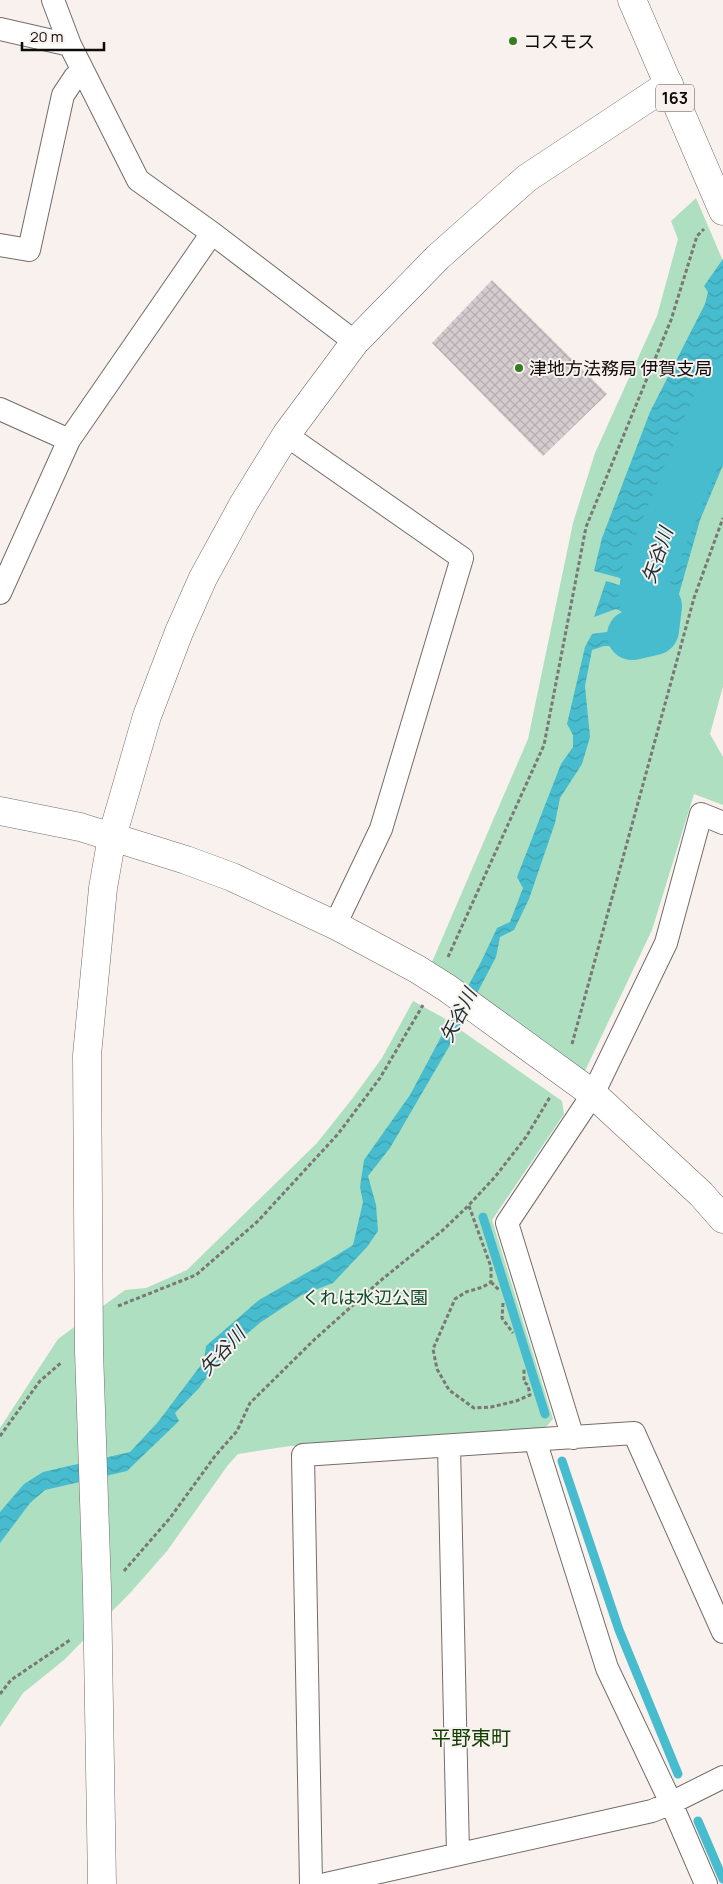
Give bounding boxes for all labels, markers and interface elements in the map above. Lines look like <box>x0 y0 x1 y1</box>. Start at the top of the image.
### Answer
scale bar <box>22 20 105 52</box>
text: 20 m <box>30 26 63 47</box>
place label: コスモス <box>523 29 595 53</box>
marker: コスモス <box>507 35 519 47</box>
road number: 163 <box>656 85 694 112</box>
place label: 津地方法務局 伊賀支局 <box>529 356 713 380</box>
marker: 津地方法務局 伊賀支局 <box>513 362 525 374</box>
water label: 矢谷川 <box>635 522 679 586</box>
water label: 矢谷川 <box>433 982 483 1046</box>
park label: くれは水辺公園 <box>302 1285 428 1309</box>
water label: 矢谷川 <box>193 1320 252 1381</box>
district label: 平野東町 <box>431 1724 511 1751</box>

